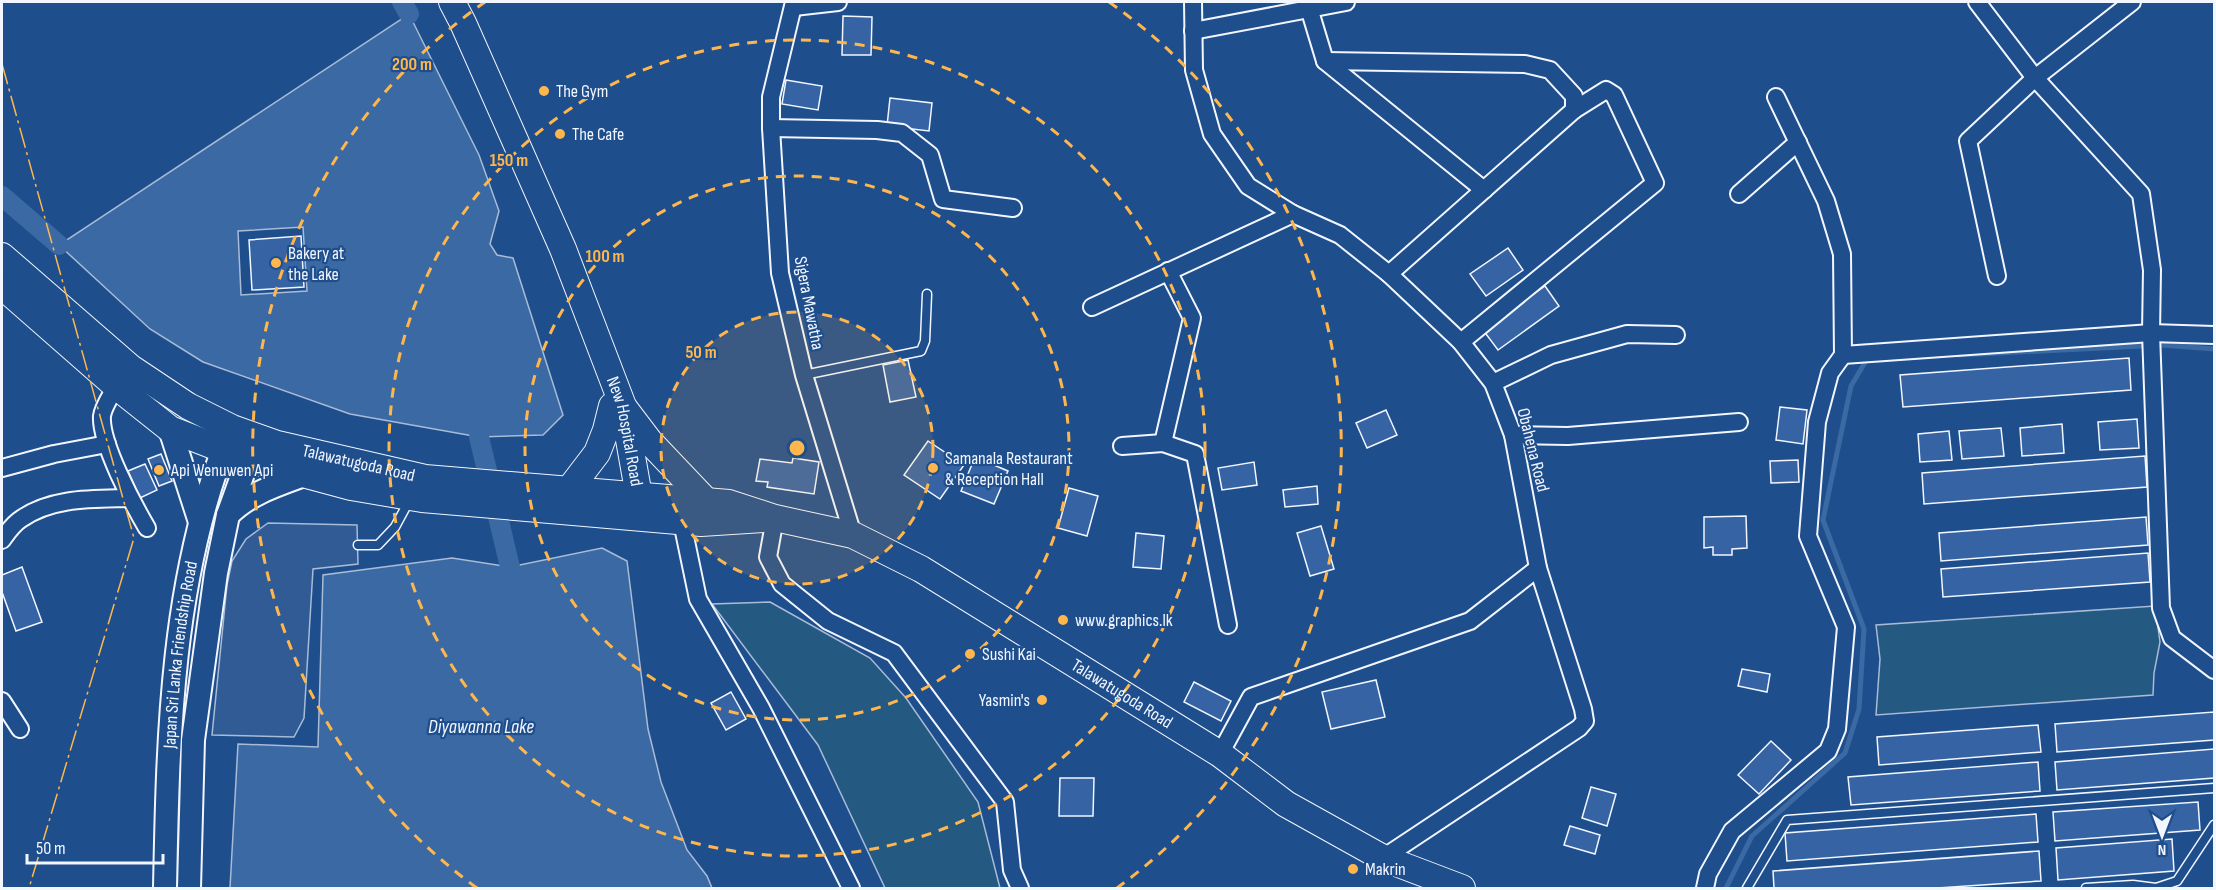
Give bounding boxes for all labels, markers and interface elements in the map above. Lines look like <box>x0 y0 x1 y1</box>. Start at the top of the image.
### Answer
text: 200 m <box>392 54 432 75</box>
place label: The Gym <box>556 81 608 102</box>
marker: The Gym <box>537 84 551 98</box>
place label: The Cafe <box>572 124 624 145</box>
marker: The Cafe <box>553 127 567 141</box>
text: 150 m <box>490 150 528 171</box>
place label: Bakery at the Lake <box>288 243 345 285</box>
text: 100 m <box>586 246 625 267</box>
street label: Sigera Mawatha <box>790 255 828 351</box>
marker: Bakery at the Lake <box>269 256 283 270</box>
text: 50 m <box>685 342 717 363</box>
street label: New Hospital Road <box>602 373 648 488</box>
street label: Obahena Road <box>1512 406 1554 494</box>
centre of rings <box>787 438 807 458</box>
street label: Talawatugoda Road <box>300 440 417 486</box>
place label: Samanala Restaurant & Reception Hall <box>945 448 1073 490</box>
place label: Api Wenuwen Api <box>170 460 273 481</box>
marker: Samanala Restaurant & Reception Hall <box>926 461 940 475</box>
marker: Api Wenuwen Api <box>152 463 166 477</box>
street label: Japan Sri Lanka Friendship Road <box>159 559 202 750</box>
place label: www.graphics.lk <box>1075 610 1173 631</box>
marker: www.graphics.lk <box>1056 613 1070 627</box>
place label: Sushi Kai <box>982 644 1036 665</box>
marker: Sushi Kai <box>963 647 977 661</box>
street label: Talawatugoda Road <box>1068 654 1177 733</box>
place label: Yasmin's <box>979 690 1030 711</box>
marker: Yasmin's <box>1035 693 1049 707</box>
water label: Diyawanna Lake <box>428 715 534 739</box>
north arrow <box>2132 806 2192 866</box>
scale bar <box>27 827 164 865</box>
text: 50 m <box>36 838 66 859</box>
text: N <box>2158 840 2166 859</box>
place label: Makrin <box>1365 859 1406 880</box>
marker: Makrin <box>1346 862 1360 876</box>

